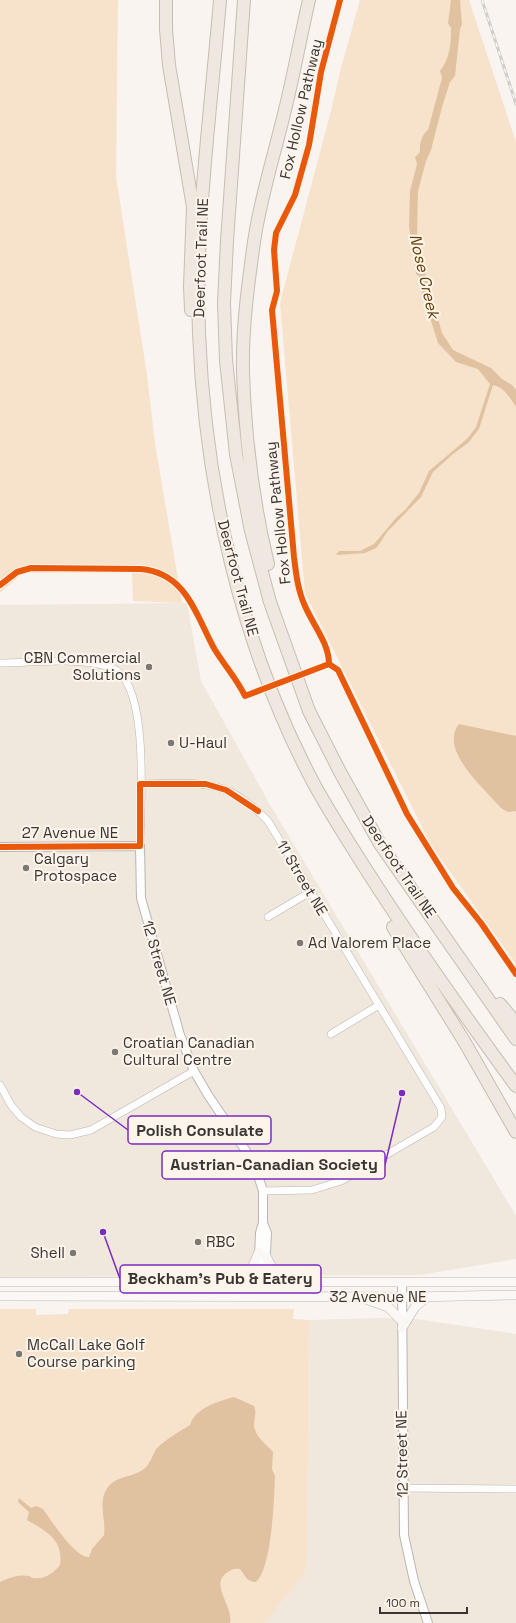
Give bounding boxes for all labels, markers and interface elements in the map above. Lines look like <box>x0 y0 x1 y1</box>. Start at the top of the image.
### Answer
street label: Fox Hollow Pathway <box>275 37 326 181</box>
street label: Deerfoot Trail NE <box>189 198 212 318</box>
water label: Nose Creek <box>405 232 445 323</box>
street label: Fox Hollow Pathway <box>261 441 294 585</box>
street label: Deerfoot Trail NE <box>214 518 263 638</box>
place label: CBN Commercial Solutions <box>24 648 141 684</box>
marker: CBN Commercial Solutions <box>144 662 154 672</box>
place label: U-Haul <box>179 733 227 752</box>
marker: U-Haul <box>166 738 176 748</box>
street label: Deerfoot Trail NE <box>358 812 441 922</box>
street label: 27 Avenue NE <box>22 823 118 842</box>
street label: 11 Street NE <box>273 837 332 919</box>
place label: Calgary Protospace <box>34 849 117 885</box>
marker: Calgary Protospace <box>21 863 31 873</box>
street label: 12 Street NE <box>138 918 181 1007</box>
place label: Ad Valorem Place <box>308 933 431 952</box>
marker: Ad Valorem Place <box>295 938 305 948</box>
place label: Croatian Canadian Cultural Centre <box>123 1033 255 1069</box>
marker: Croatian Canadian Cultural Centre <box>110 1047 120 1057</box>
callout: Polish Consulate <box>128 1116 271 1144</box>
text: Polish Consulate <box>136 1120 264 1141</box>
callout: Austrian-Canadian Society <box>162 1151 385 1179</box>
text: Austrian-Canadian Society <box>170 1154 378 1175</box>
place label: RBC <box>206 1232 235 1251</box>
marker: RBC <box>193 1237 203 1247</box>
place label: Shell <box>30 1243 65 1262</box>
marker: Shell <box>68 1248 78 1258</box>
callout: Beckham's Pub & Eatery <box>120 1265 321 1293</box>
text: Beckham's Pub & Eatery <box>127 1268 313 1289</box>
street label: 32 Avenue NE <box>330 1287 427 1306</box>
place label: McCall Lake Golf Course parking <box>27 1335 145 1371</box>
marker: McCall Lake Golf Course parking <box>14 1349 24 1359</box>
street label: 12 Street NE <box>391 1410 412 1498</box>
scale bar <box>380 1589 467 1615</box>
text: 100 m <box>386 1595 420 1611</box>

